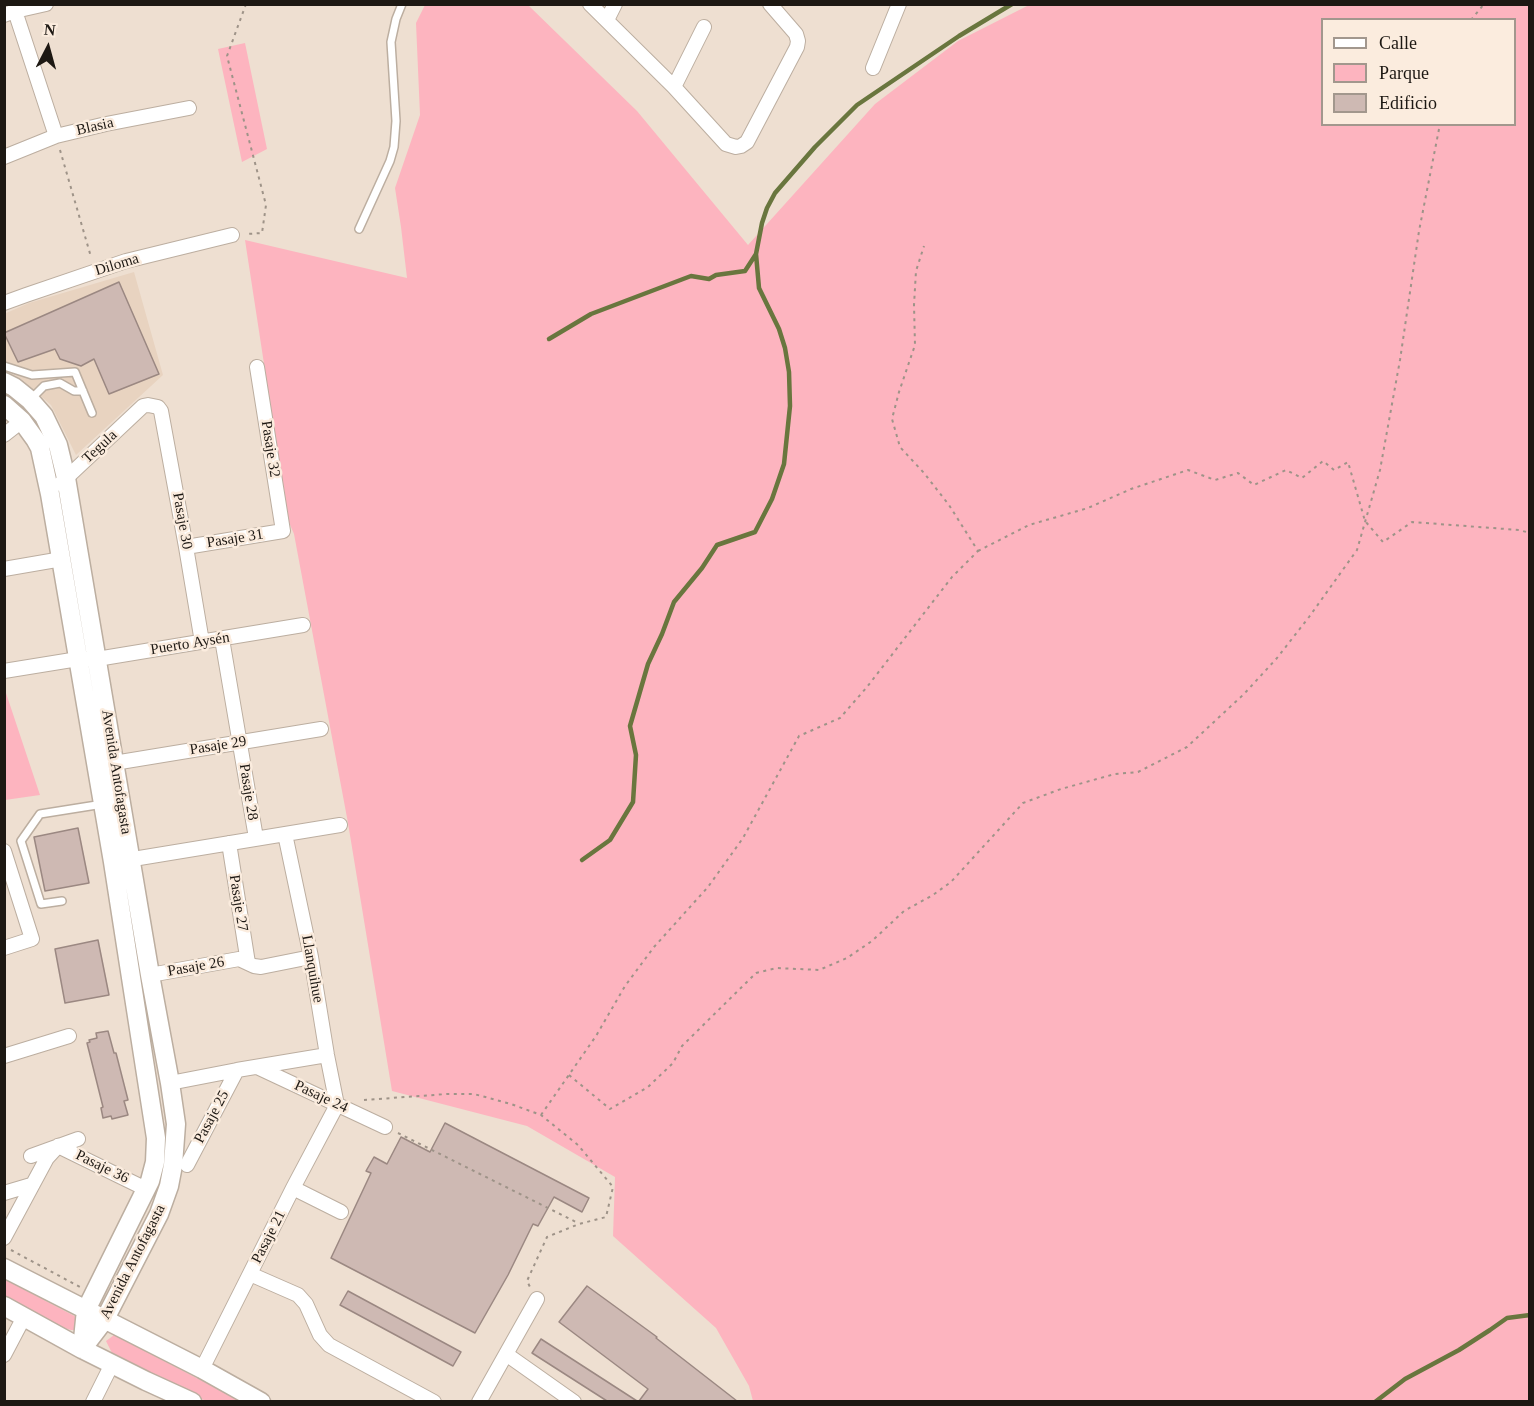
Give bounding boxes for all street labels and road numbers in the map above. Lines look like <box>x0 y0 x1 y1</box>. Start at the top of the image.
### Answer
street label: Blasia <box>75 114 115 140</box>
street label: Diloma <box>93 250 141 280</box>
street label: Pasaje 32 <box>257 419 283 479</box>
street label: Tegula <box>79 427 121 467</box>
street label: Pasaje 30 <box>168 491 196 551</box>
street label: Pasaje 31 <box>205 526 265 552</box>
street label: Puerto Aysén <box>149 629 231 659</box>
street label: Avenida Antofagasta <box>97 708 135 836</box>
street label: Pasaje 29 <box>188 733 248 759</box>
street label: Pasaje 28 <box>235 762 261 822</box>
street label: Pasaje 27 <box>225 873 251 933</box>
street label: Llanquihue <box>297 934 327 1004</box>
street label: Pasaje 26 <box>166 953 226 981</box>
street label: Pasaje 24 <box>291 1077 351 1117</box>
street label: Pasaje 25 <box>191 1088 233 1146</box>
street label: Pasaje 36 <box>72 1146 132 1188</box>
street label: Avenida Antofagasta <box>96 1202 170 1322</box>
street label: Pasaje 21 <box>248 1207 290 1267</box>

